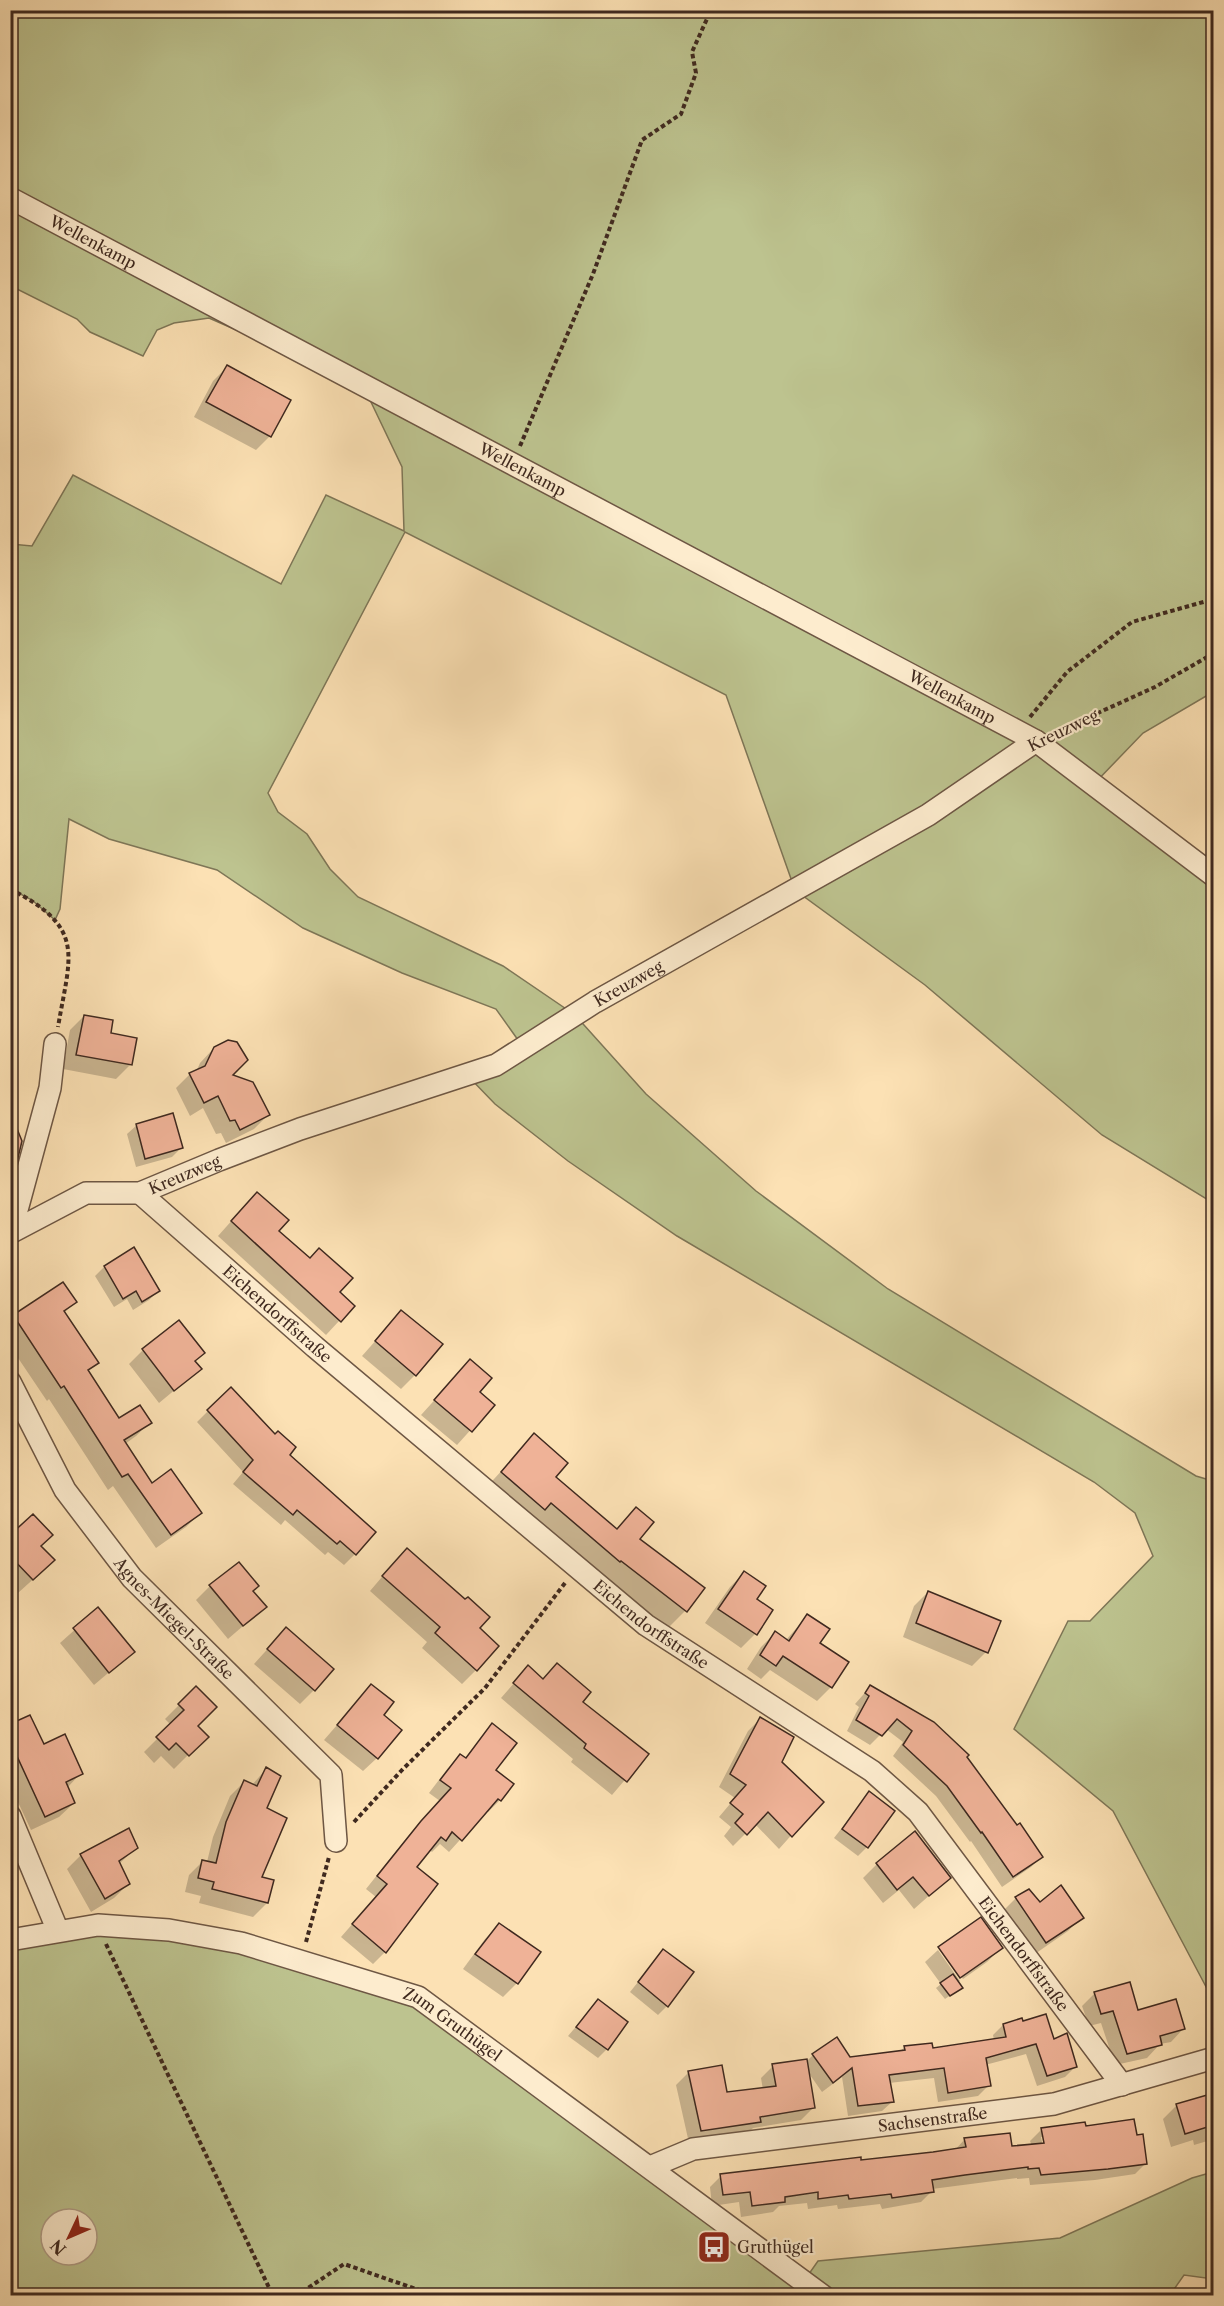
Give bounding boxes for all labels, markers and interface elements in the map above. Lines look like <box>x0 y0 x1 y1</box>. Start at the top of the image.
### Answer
street label: Wellenkamp <box>45 210 140 273</box>
street label: Wellenkamp <box>475 438 570 501</box>
street label: Wellenkamp <box>904 665 999 728</box>
street label: Kreuzweg <box>1024 704 1102 756</box>
street label: Kreuzweg <box>590 956 667 1011</box>
street label: Kreuzweg <box>145 1150 224 1198</box>
street label: Eichendorffstraße <box>219 1261 336 1367</box>
street label: Agnes-Miegel-Straße <box>109 1552 238 1684</box>
street label: Eichendorffstraße <box>589 1575 713 1673</box>
street label: Eichendorffstraße <box>974 1892 1073 2015</box>
street label: Zum Gruthügel <box>401 1983 506 2066</box>
street label: Sachsenstraße <box>877 2102 988 2136</box>
north arrow <box>39 2207 99 2267</box>
bus stop icon: Gruthügel <box>696 2229 732 2265</box>
text: N <box>46 2235 70 2259</box>
place label: Gruthügel <box>737 2237 814 2257</box>

